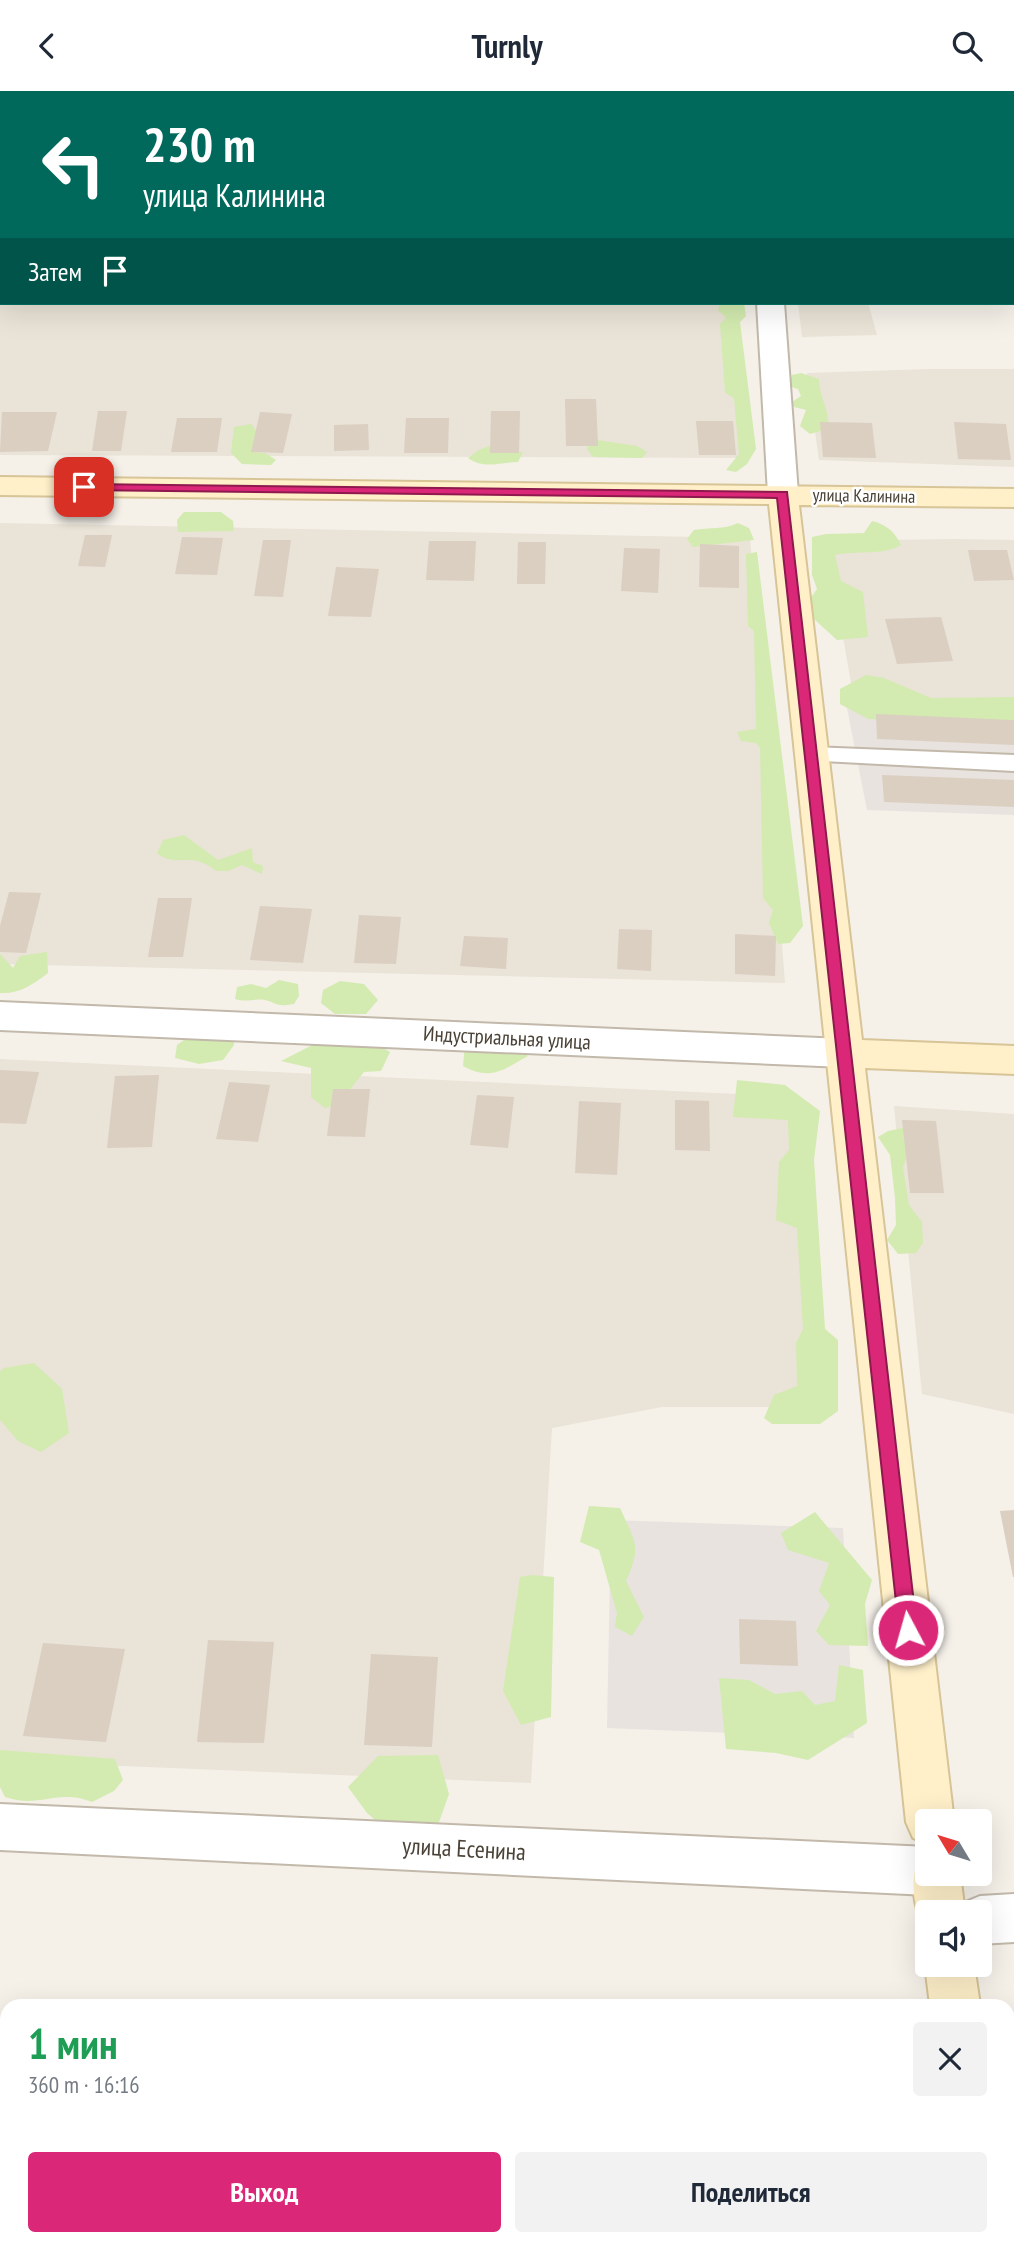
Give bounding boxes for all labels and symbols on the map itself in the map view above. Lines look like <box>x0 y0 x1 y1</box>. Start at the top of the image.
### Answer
pin <box>54 457 114 517</box>
street label: улица Калинина <box>812 483 916 508</box>
street label: Индустриальная улица <box>423 1020 592 1055</box>
position arrow <box>871 1593 945 1667</box>
north arrow <box>915 1809 992 1887</box>
street label: улица Есенина <box>401 1830 527 1867</box>

